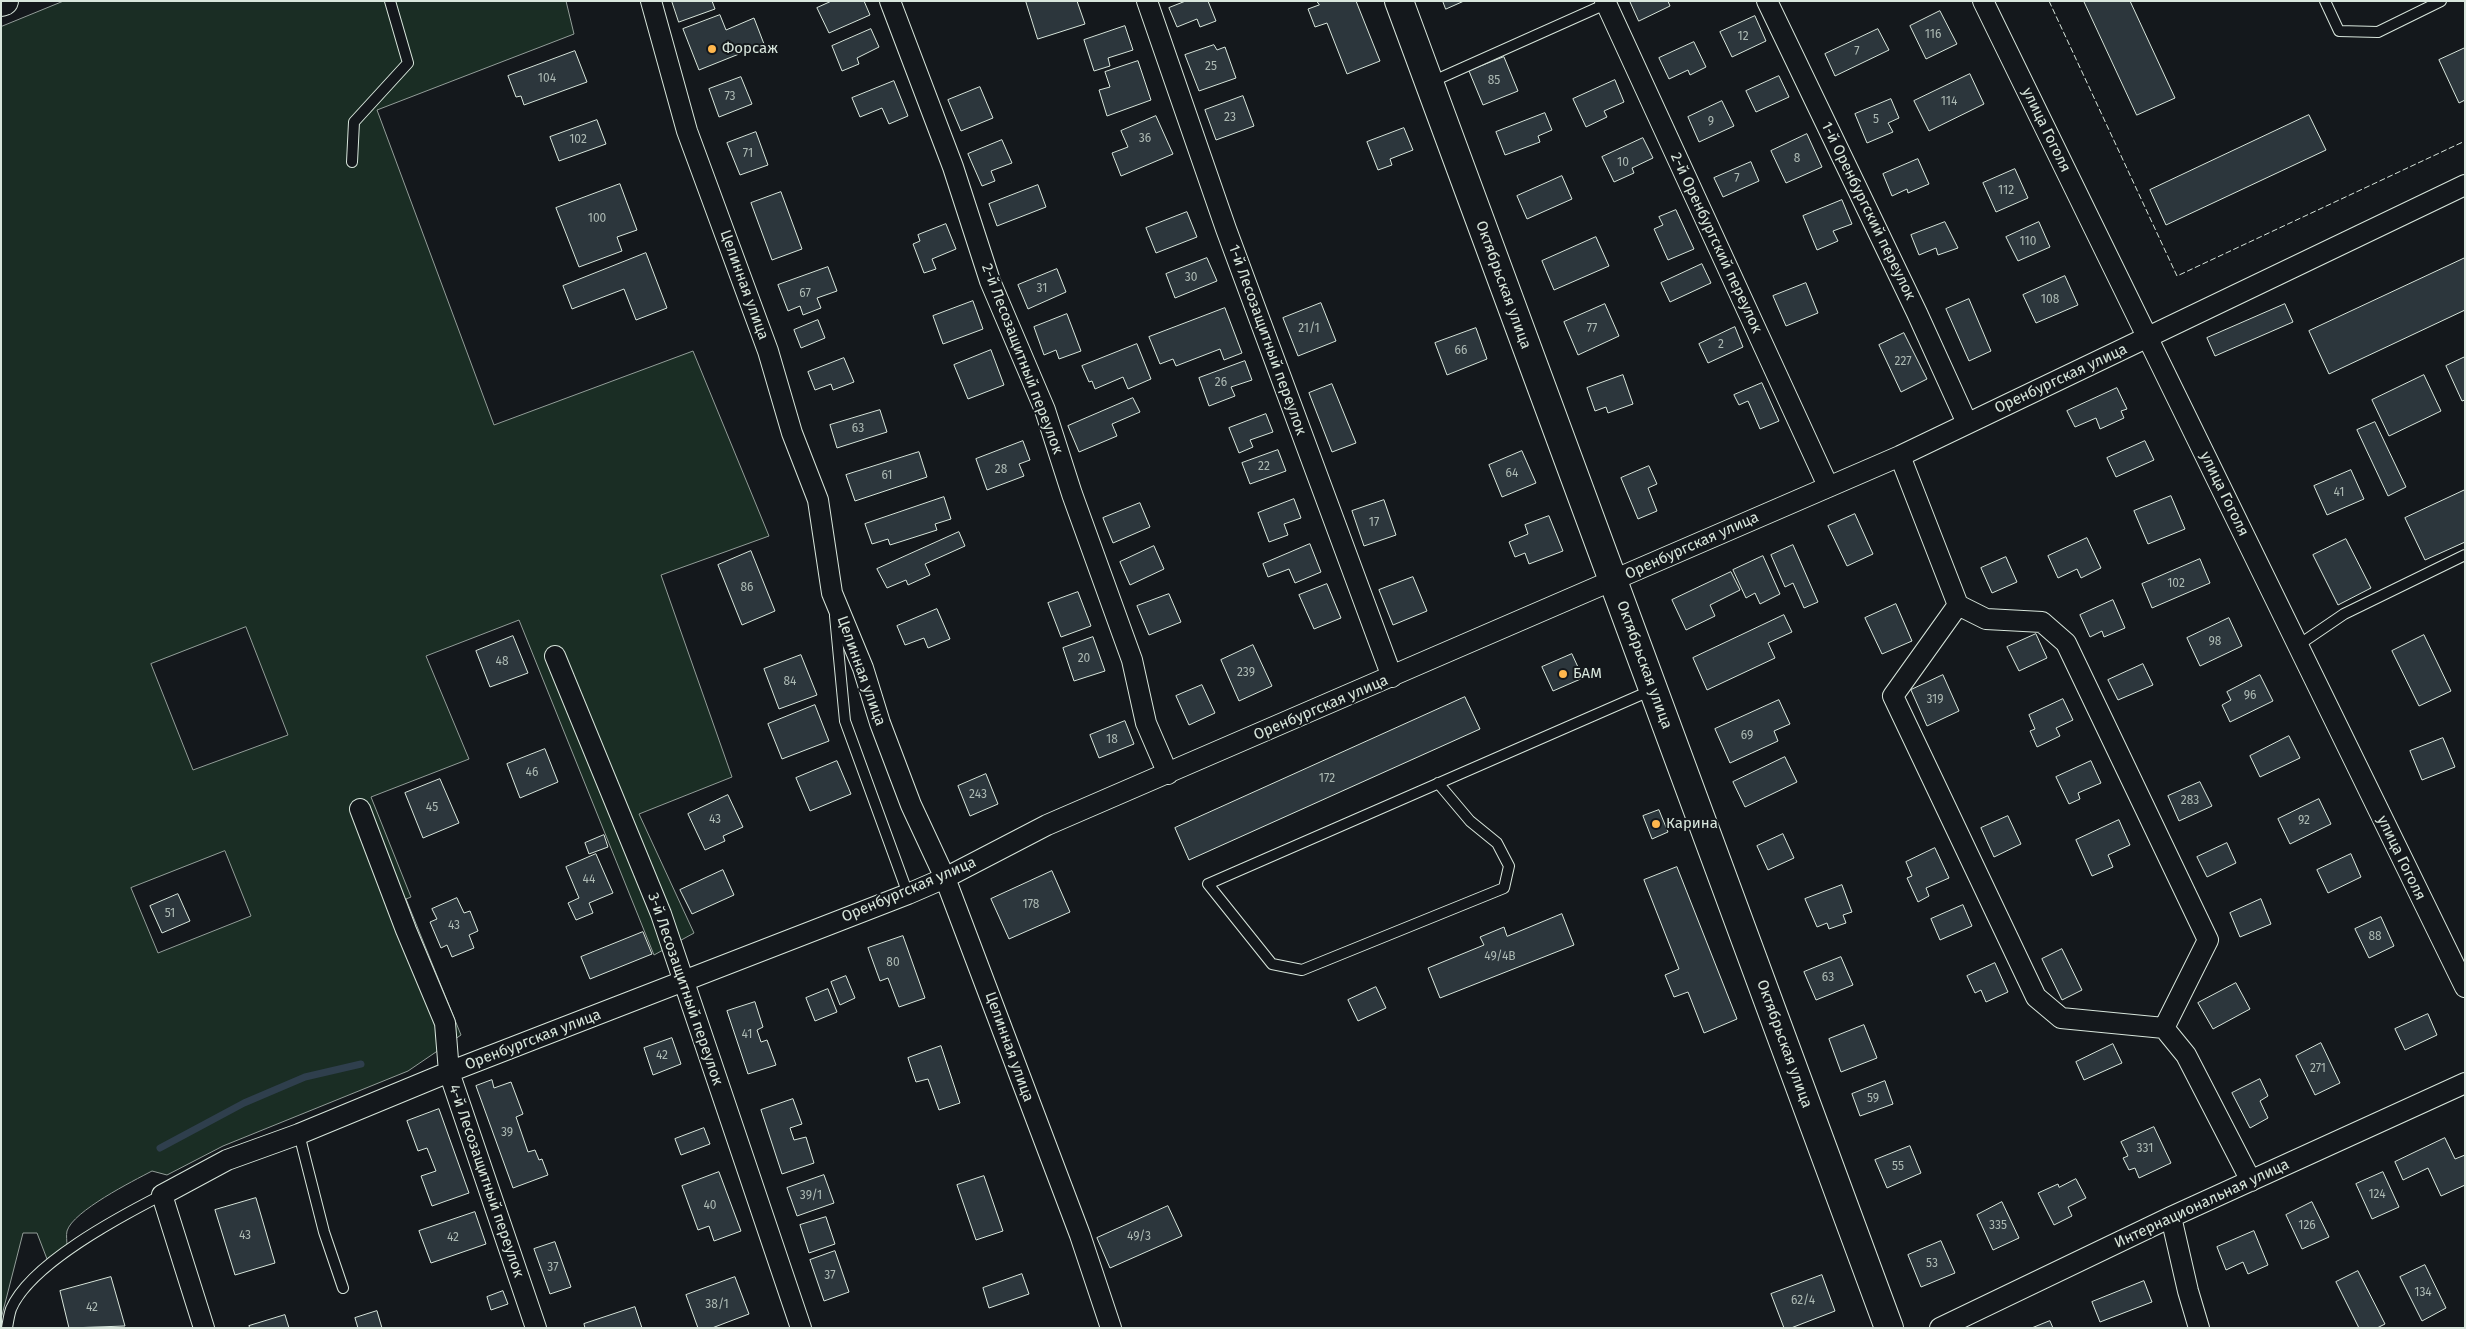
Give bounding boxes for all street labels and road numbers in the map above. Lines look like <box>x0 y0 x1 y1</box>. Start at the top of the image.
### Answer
street label: улица Гоголя <box>2018 85 2074 175</box>
street label: 1-й Оренбургский переулок <box>1817 119 1919 303</box>
street label: 2-й Оренбургский переулок <box>1666 150 1766 336</box>
street label: Октябрьская улица <box>1471 218 1535 352</box>
street label: Целинная улица <box>716 228 772 342</box>
street label: 1-й Лесозащитный переулок <box>1224 242 1310 438</box>
street label: 2-й Лесозащитный переулок <box>977 261 1067 457</box>
street label: Оренбургская улица <box>1992 340 2130 418</box>
street label: улица Гоголя <box>2196 449 2252 539</box>
street label: Оренбургская улица <box>1622 508 1762 584</box>
street label: Октябрьская улица <box>1612 598 1676 732</box>
street label: Целинная улица <box>833 614 889 728</box>
street label: Оренбургская улица <box>1251 672 1391 744</box>
street label: улица Гоголя <box>2373 813 2429 903</box>
street label: Оренбургская улица <box>839 854 979 926</box>
street label: 3-й Лесозащитный переулок <box>644 890 726 1088</box>
street label: Октябрьская улица <box>1752 977 1816 1111</box>
street label: Целинная улица <box>981 990 1037 1104</box>
street label: Оренбургская улица <box>462 1006 604 1074</box>
street label: 4-й Лесозащитный переулок <box>444 1082 528 1280</box>
street label: Интернациональная улица <box>2112 1156 2292 1252</box>

